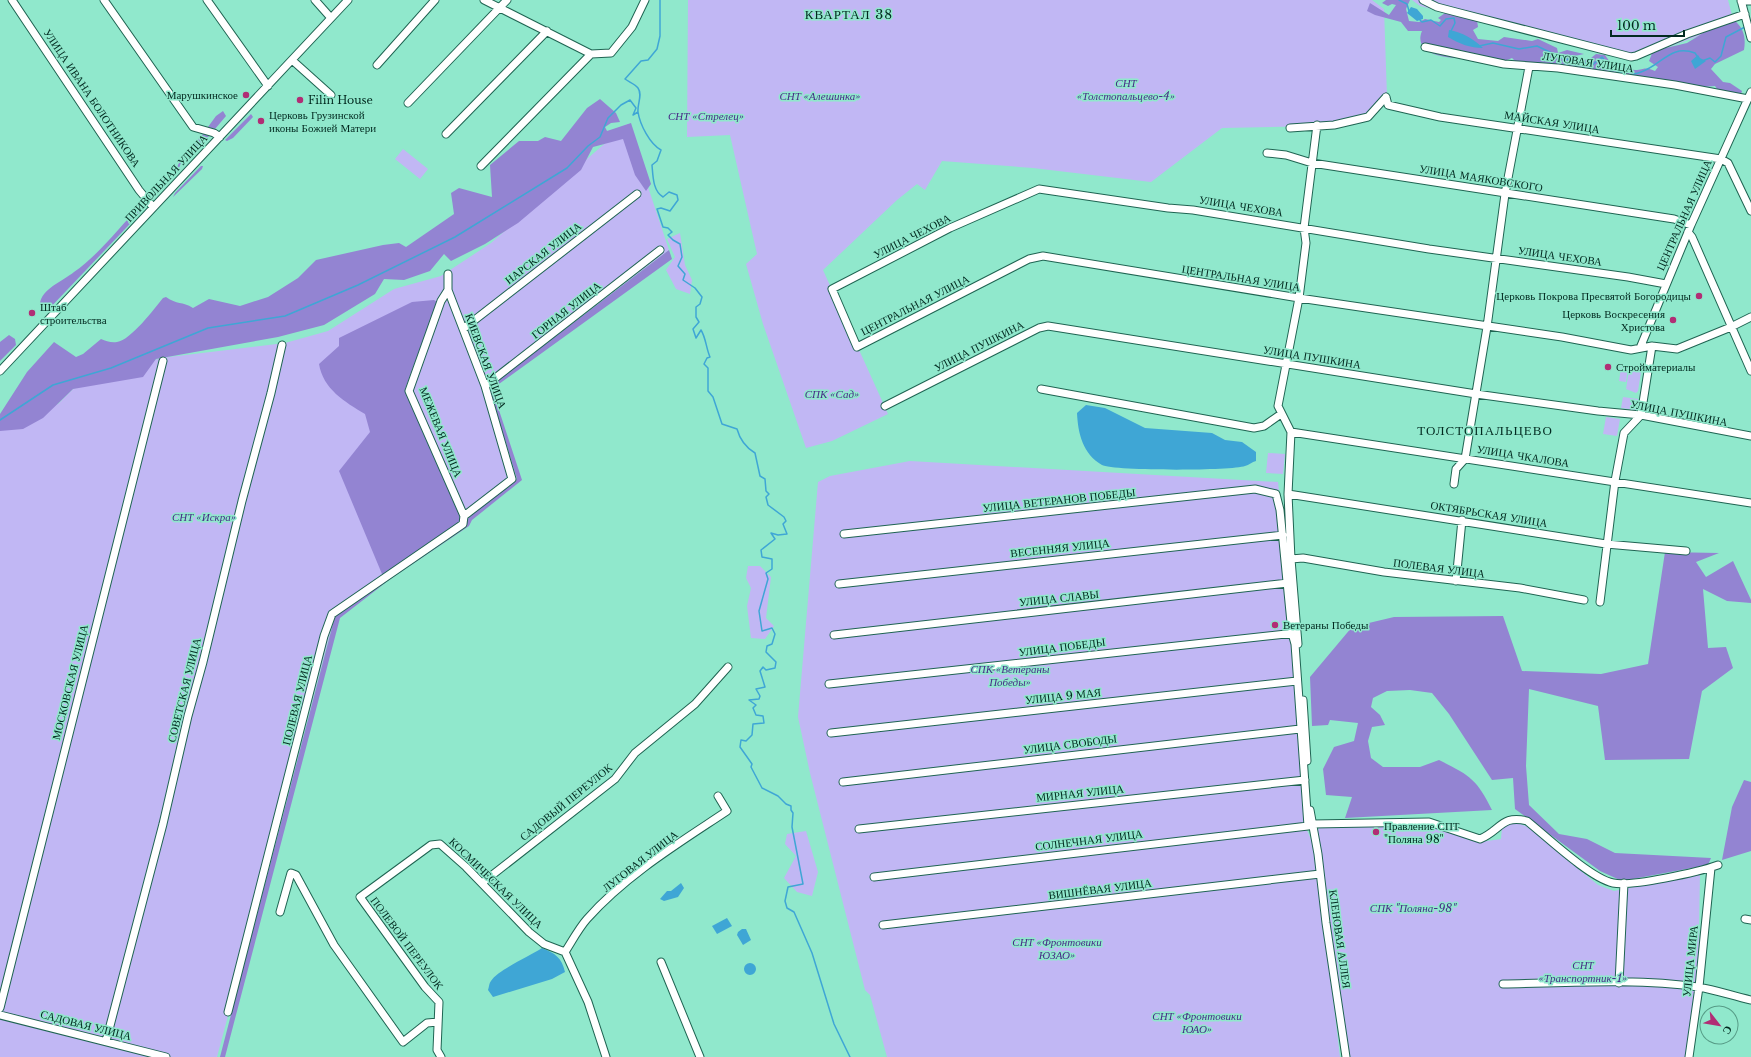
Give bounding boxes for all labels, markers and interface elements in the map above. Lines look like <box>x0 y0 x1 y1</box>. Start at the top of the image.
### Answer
district label: КВАРТАЛ 38 <box>805 6 893 23</box>
scale bar <box>1611 12 1684 38</box>
text: 100 m <box>1617 18 1656 33</box>
street label: УЛИЦА ИВАНА БОЛОТНИКОВА <box>40 26 144 170</box>
street label: ЛУГОВАЯ УЛИЦА <box>1541 49 1635 75</box>
park label: СНТ «Толстопальцево-4» <box>1077 76 1175 103</box>
place label: Марушкинское <box>167 88 238 102</box>
park label: СНТ «Алешинка» <box>779 89 861 103</box>
marker: Марушкинское <box>241 90 251 100</box>
place label: Filin House <box>308 93 373 107</box>
marker: Filin House <box>295 95 305 105</box>
place label: Церковь Грузинской иконы Божией Матери <box>269 108 376 135</box>
street label: МАЙСКАЯ УЛИЦА <box>1503 108 1601 136</box>
park label: СНТ «Стрелец» <box>668 109 744 123</box>
marker: Церковь Грузинской иконы Божией Матери <box>256 116 266 126</box>
street label: ПРИВОЛЬНАЯ УЛИЦА <box>122 131 210 225</box>
street label: ЦЕНТРАЛЬНАЯ УЛИЦА <box>1653 157 1715 273</box>
street label: УЛИЦА МАЯКОВСКОГО <box>1418 161 1544 195</box>
street label: УЛИЦА ЧЕХОВА <box>1198 192 1284 220</box>
street label: УЛИЦА ЧЕХОВА <box>871 210 953 261</box>
street label: НАРСКАЯ УЛИЦА <box>502 219 584 287</box>
street label: УЛИЦА ЧЕХОВА <box>1517 243 1603 269</box>
street label: ЦЕНТРАЛЬНАЯ УЛИЦА <box>1181 262 1301 294</box>
street label: ЦЕНТРАЛЬНАЯ УЛИЦА <box>858 272 972 338</box>
street label: ГОРНАЯ УЛИЦА <box>528 278 604 341</box>
place label: Церковь Покрова Пресвятой Богородицы <box>1496 289 1692 303</box>
marker: Церковь Покрова Пресвятой Богородицы <box>1694 291 1704 301</box>
place label: Штаб строительства <box>40 300 107 327</box>
place label: Церковь Воскресения Христова <box>1562 307 1665 334</box>
marker: Штаб строительства <box>27 308 37 318</box>
street label: КИЕВСКАЯ УЛИЦА <box>462 311 510 411</box>
marker: Церковь Воскресения Христова <box>1668 315 1678 325</box>
street label: УЛИЦА ПУШКИНА <box>932 317 1026 375</box>
street label: УЛИЦА ПУШКИНА <box>1262 342 1362 372</box>
place label: Стройматериалы <box>1616 360 1696 374</box>
marker: Стройматериалы <box>1603 362 1613 372</box>
street label: МЕЖЕВАЯ УЛИЦА <box>417 385 465 479</box>
park label: СПК «Сад» <box>805 387 859 401</box>
street label: УЛИЦА ПУШКИНА <box>1629 397 1729 429</box>
district label: ТОЛСТОПАЛЬЦЕВО <box>1417 422 1553 439</box>
street label: УЛИЦА ЧКАЛОВА <box>1476 442 1570 470</box>
street label: УЛИЦА ВЕТЕРАНОВ ПОБЕДЫ <box>982 485 1136 515</box>
street label: ОКТЯБРЬСКАЯ УЛИЦА <box>1429 498 1549 530</box>
park label: СНТ «Искра» <box>172 510 236 524</box>
street label: ВЕСЕННЯЯ УЛИЦА <box>1010 536 1110 560</box>
street label: ПОЛЕВАЯ УЛИЦА <box>1392 555 1486 581</box>
street label: УЛИЦА СЛАВЫ <box>1018 587 1100 609</box>
place label: Ветераны Победы <box>1283 618 1369 632</box>
marker: Ветераны Победы <box>1270 620 1280 630</box>
street label: МОСКОВСКАЯ УЛИЦА <box>49 623 91 741</box>
street label: УЛИЦА ПОБЕДЫ <box>1018 635 1106 659</box>
street label: СОВЕТСКАЯ УЛИЦА <box>164 636 204 744</box>
street label: ПОЛЕВАЯ УЛИЦА <box>279 653 315 747</box>
park label: СПК «Ветераны Победы» <box>970 662 1050 689</box>
street label: УЛИЦА 9 МАЯ <box>1024 685 1102 707</box>
street label: УЛИЦА СВОБОДЫ <box>1022 731 1118 757</box>
street label: САДОВЫЙ ПЕРЕУЛОК <box>517 760 616 844</box>
street label: МИРНАЯ УЛИЦА <box>1035 781 1125 805</box>
place label: Правление СПТ "Поляна 98" <box>1384 819 1460 846</box>
street label: СОЛНЕЧНАЯ УЛИЦА <box>1034 826 1144 854</box>
street label: ЛУГОВАЯ УЛИЦА <box>599 827 681 895</box>
marker: Правление СПТ "Поляна 98" <box>1371 827 1381 837</box>
street label: КОСМИЧЕСКАЯ УЛИЦА <box>446 835 546 931</box>
street label: ВИШНЁВАЯ УЛИЦА <box>1048 876 1152 902</box>
street label: КЛЕНОВАЯ АЛЛЕЯ <box>1326 889 1354 990</box>
street label: ПОЛЕВОЙ ПЕРЕУЛОК <box>367 894 447 993</box>
park label: СПК "Поляна-98" <box>1370 901 1457 915</box>
street label: УЛИЦА МИРА <box>1679 925 1701 997</box>
park label: СНТ «Фронтовики ЮЗАО» <box>1012 935 1102 962</box>
park label: СНТ «Транспортник-1» <box>1539 958 1627 985</box>
north arrow <box>1699 1005 1739 1045</box>
street label: САДОВАЯ УЛИЦА <box>39 1007 133 1043</box>
park label: СНТ «Фронтовики ЮАО» <box>1152 1009 1242 1036</box>
text: С <box>1719 1023 1736 1037</box>

